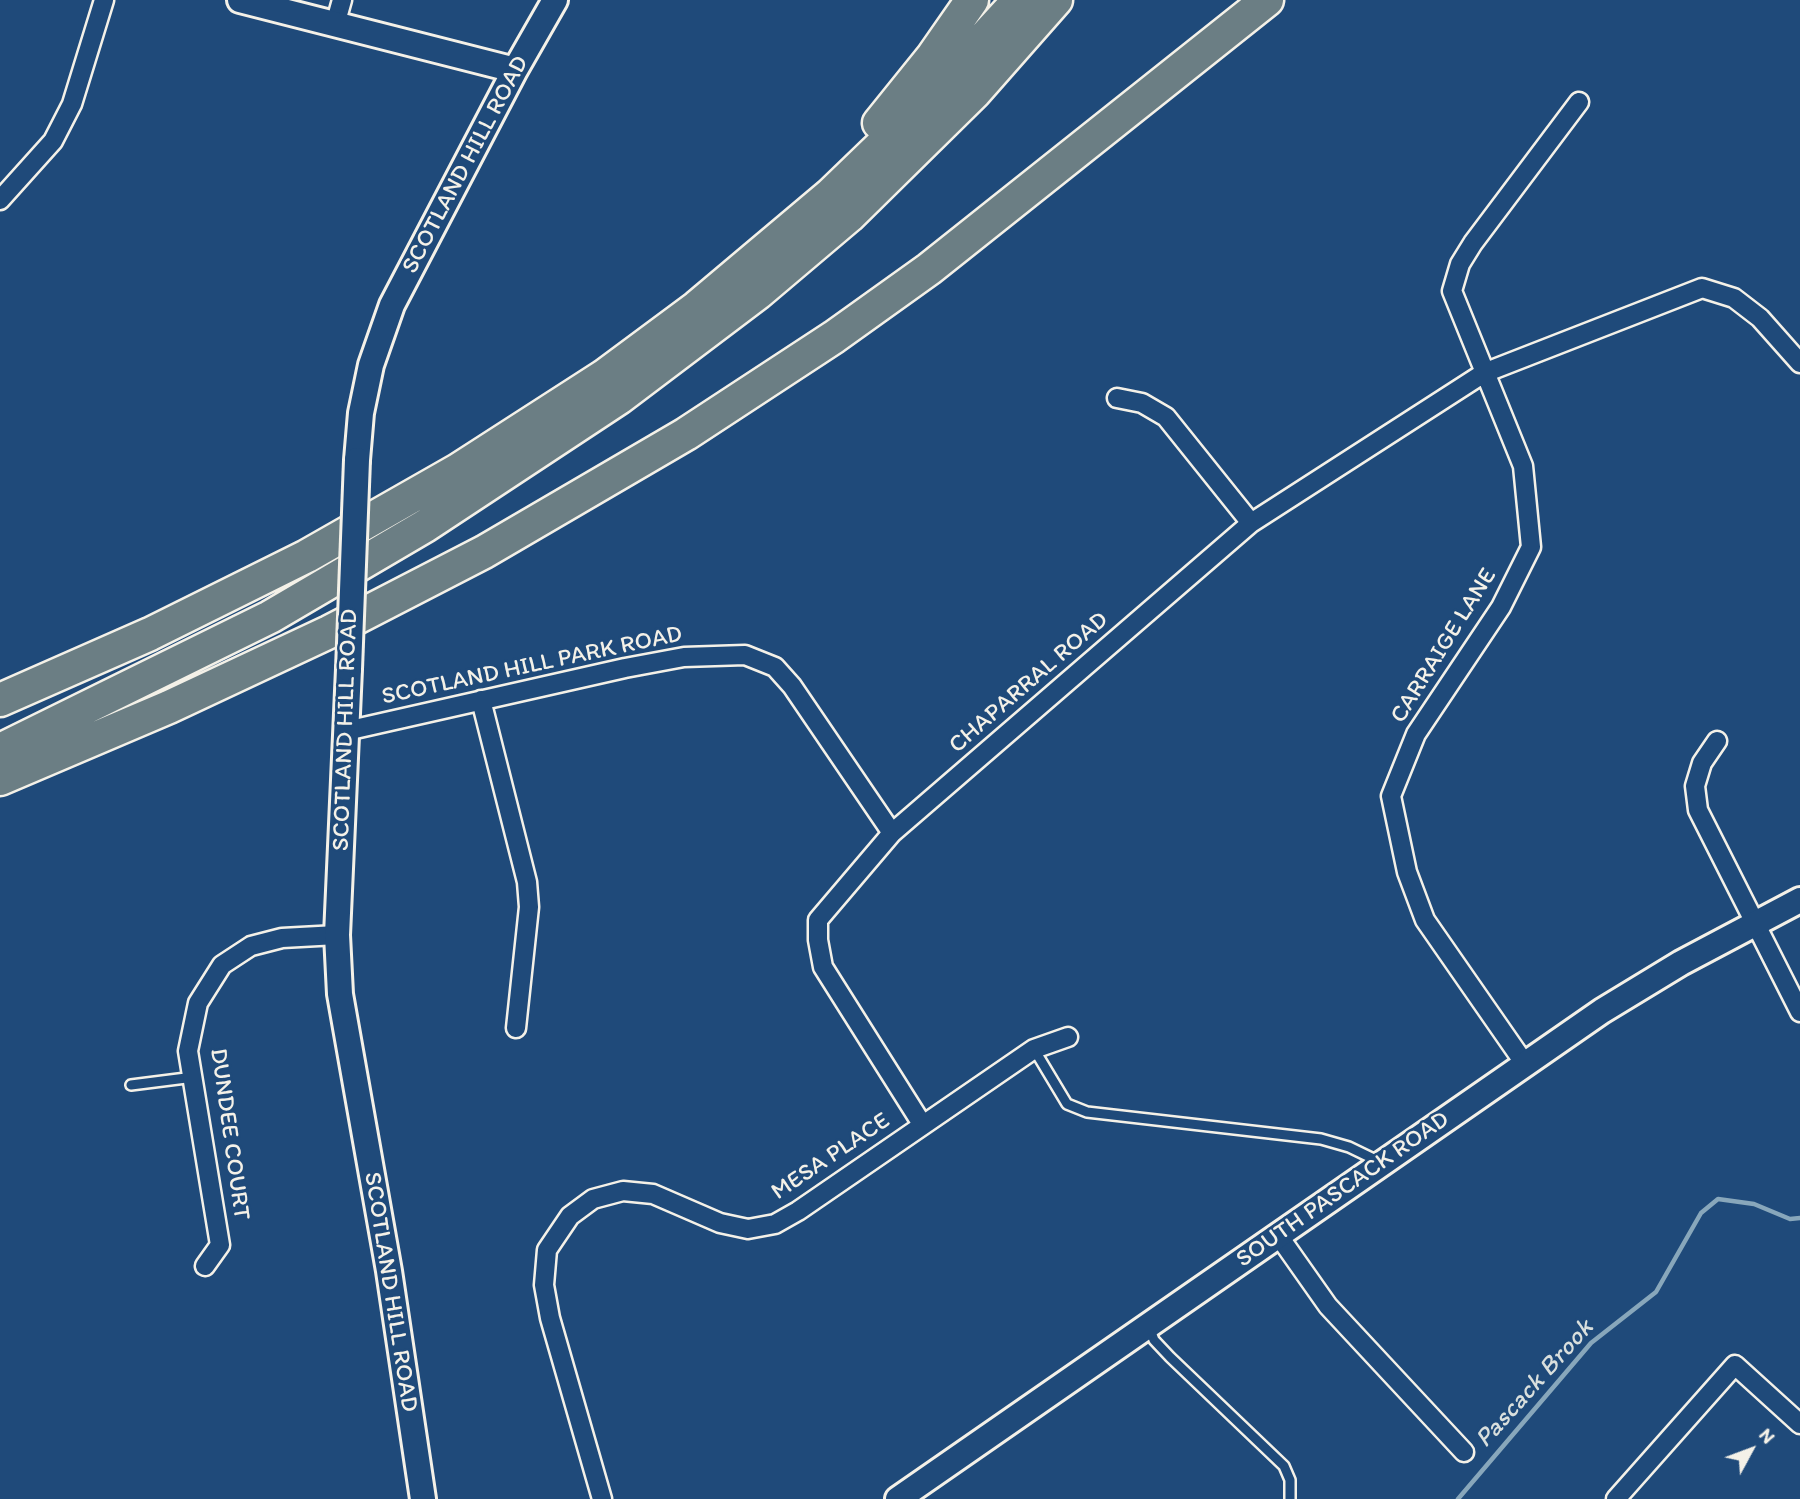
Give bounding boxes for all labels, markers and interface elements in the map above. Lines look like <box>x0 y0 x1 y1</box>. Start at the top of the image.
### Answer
street label: SCOTLAND HILL ROAD <box>396 51 536 279</box>
street label: CARRAIGE LANE <box>1385 563 1503 729</box>
street label: CHAPARRAL ROAD <box>944 606 1114 760</box>
street label: SCOTLAND HILL ROAD <box>327 608 365 852</box>
street label: SCOTLAND HILL PARK ROAD <box>379 620 685 712</box>
street label: DUNDEE COURT <box>203 1046 255 1222</box>
street label: SOUTH PASCACK ROAD <box>1231 1106 1455 1274</box>
street label: MESA PLACE <box>766 1107 896 1207</box>
street label: SCOTLAND HILL ROAD <box>357 1170 423 1414</box>
water label: Pascack Brook <box>1469 1313 1601 1455</box>
north arrow <box>1716 1415 1786 1485</box>
text: N <box>1754 1424 1780 1448</box>

